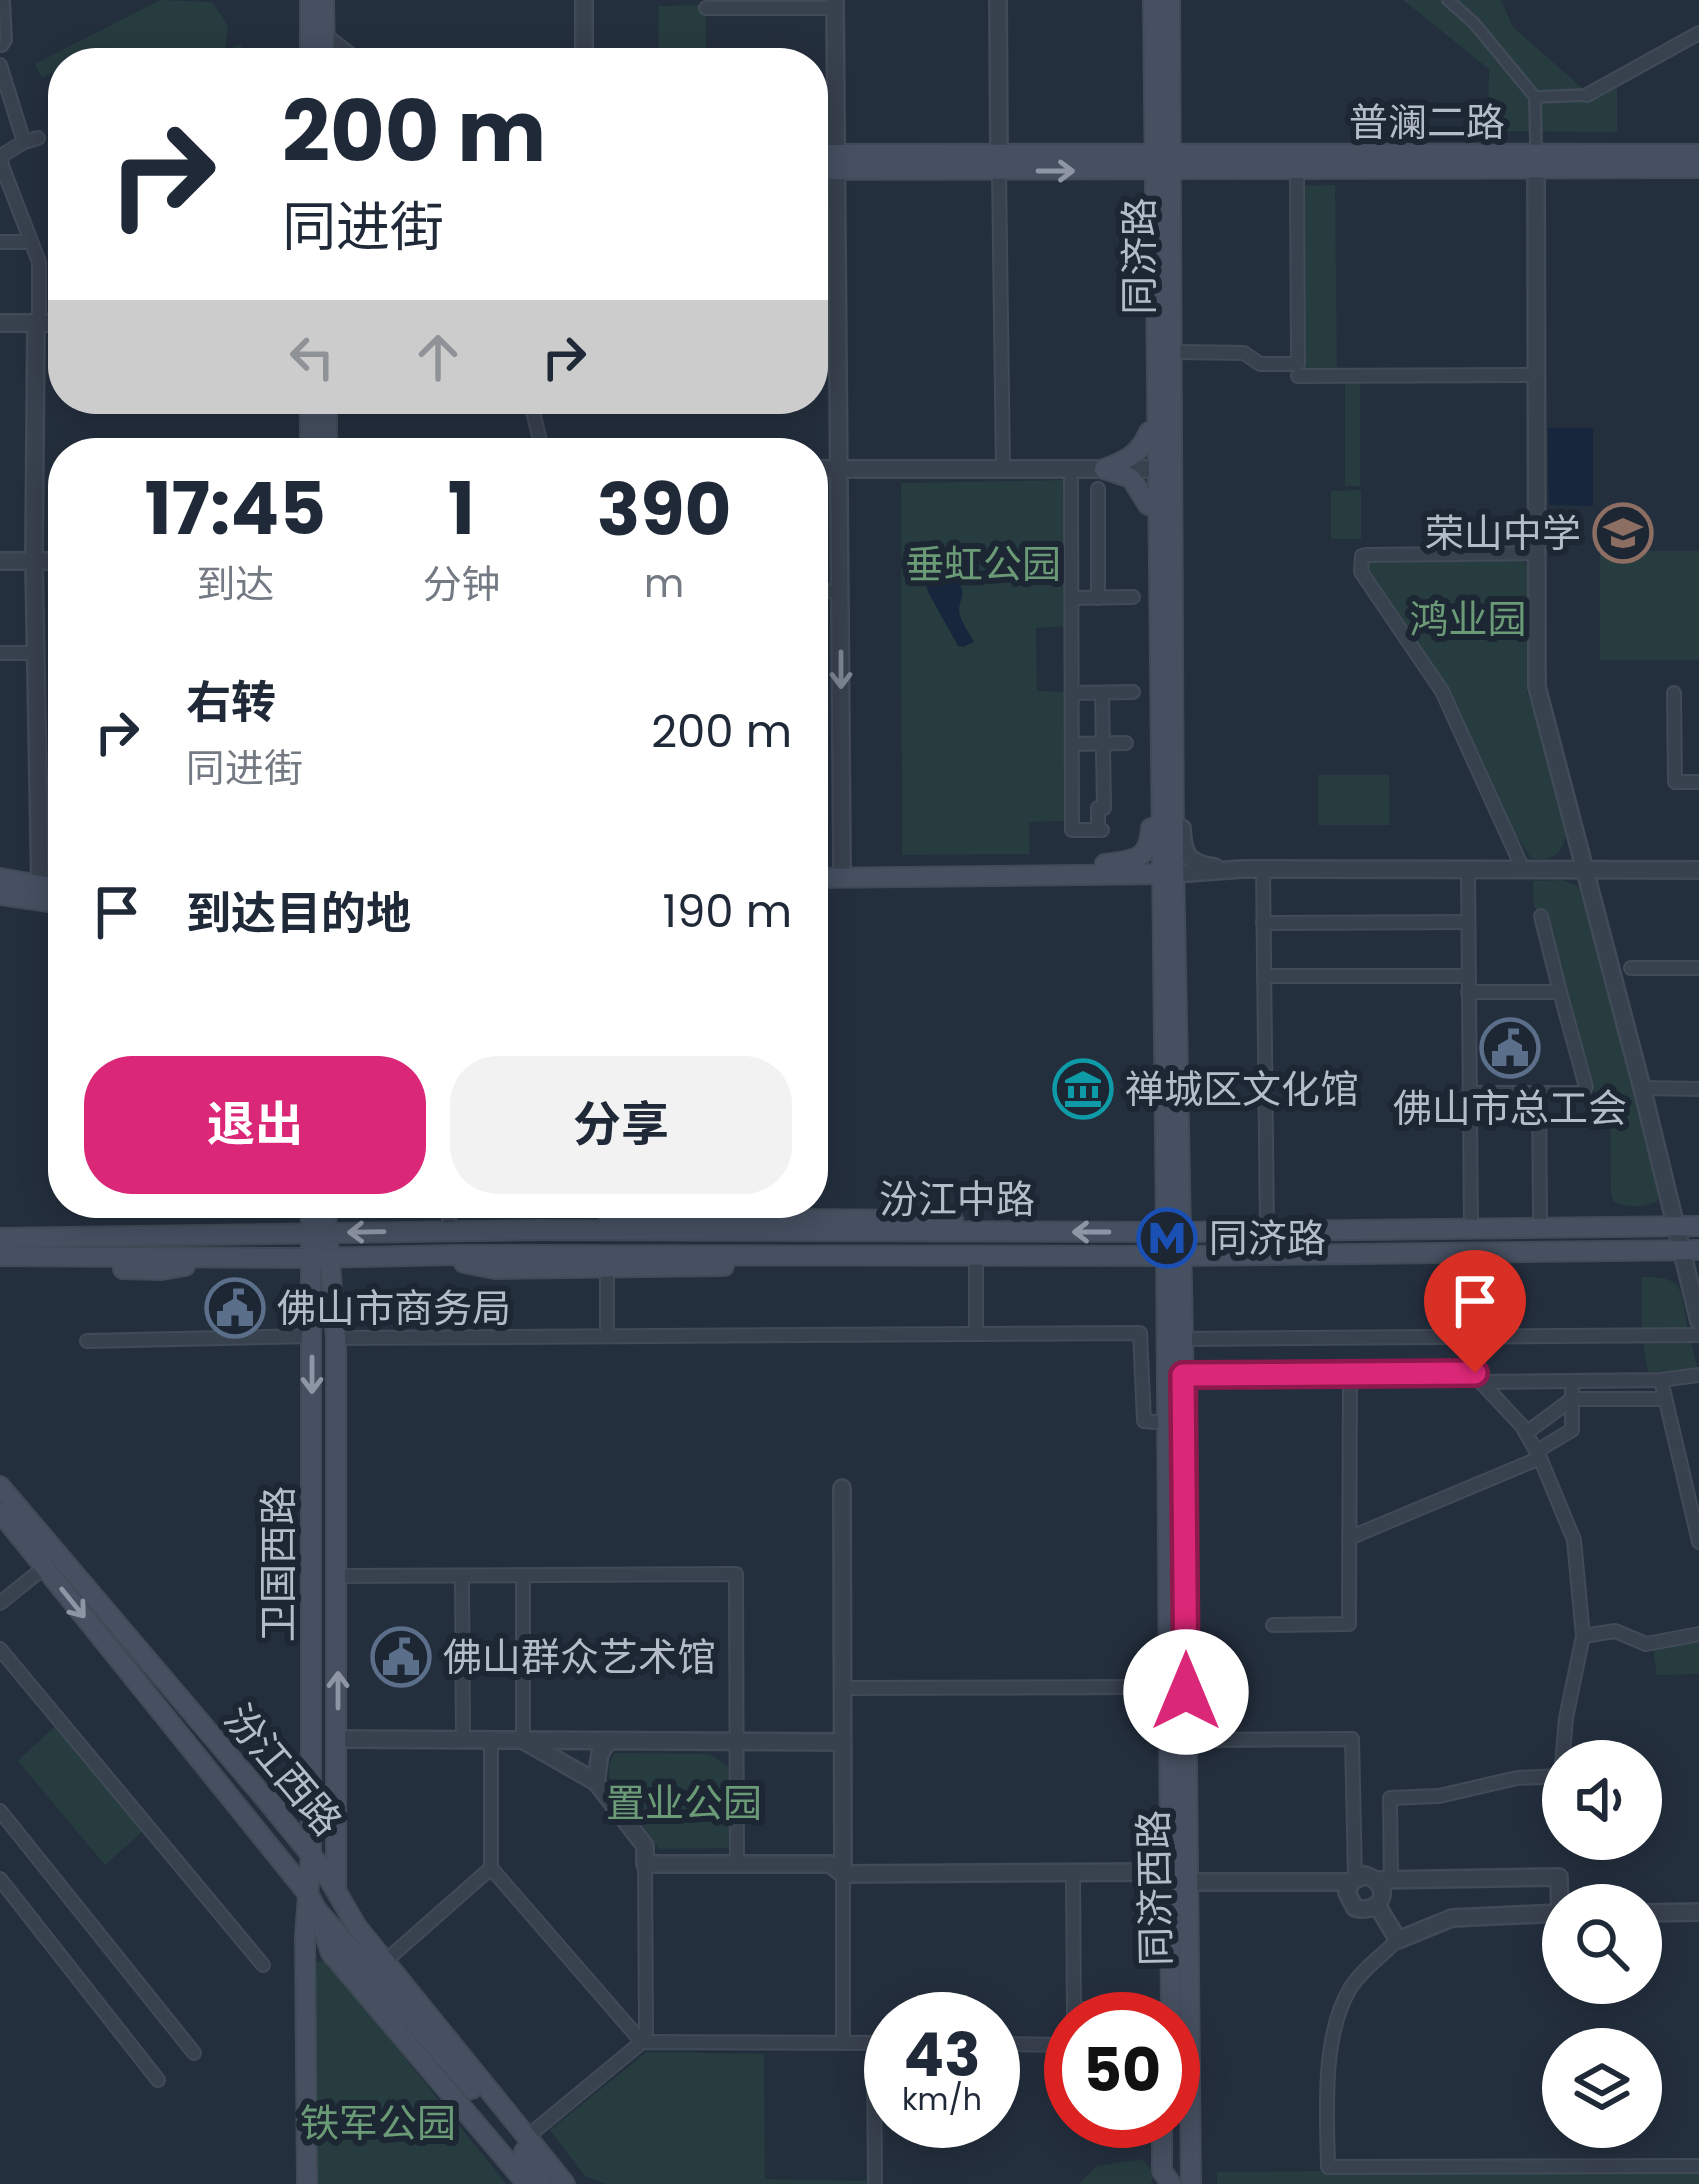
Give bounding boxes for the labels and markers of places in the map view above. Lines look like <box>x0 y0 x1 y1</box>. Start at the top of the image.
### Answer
school or university icon: 荣山中学 <box>1592 502 1654 564</box>
place label: 荣山中学 <box>1425 506 1581 561</box>
public building icon: 佛山市总工会 <box>1479 1017 1541 1079</box>
museum icon: 禅城区文化馆 <box>1052 1058 1114 1120</box>
place label: 禅城区文化馆 <box>1125 1062 1359 1117</box>
place label: 佛山市总工会 <box>1393 1081 1627 1136</box>
metro station icon: 同济路 <box>1136 1207 1198 1269</box>
place label: 同济路 <box>1209 1211 1326 1266</box>
pin <box>1424 1250 1526 1373</box>
public building icon: 佛山市商务局 <box>204 1277 266 1339</box>
place label: 佛山市商务局 <box>277 1281 511 1336</box>
public building icon: 佛山群众艺术馆 <box>370 1626 432 1688</box>
place label: 佛山群众艺术馆 <box>443 1630 716 1685</box>

